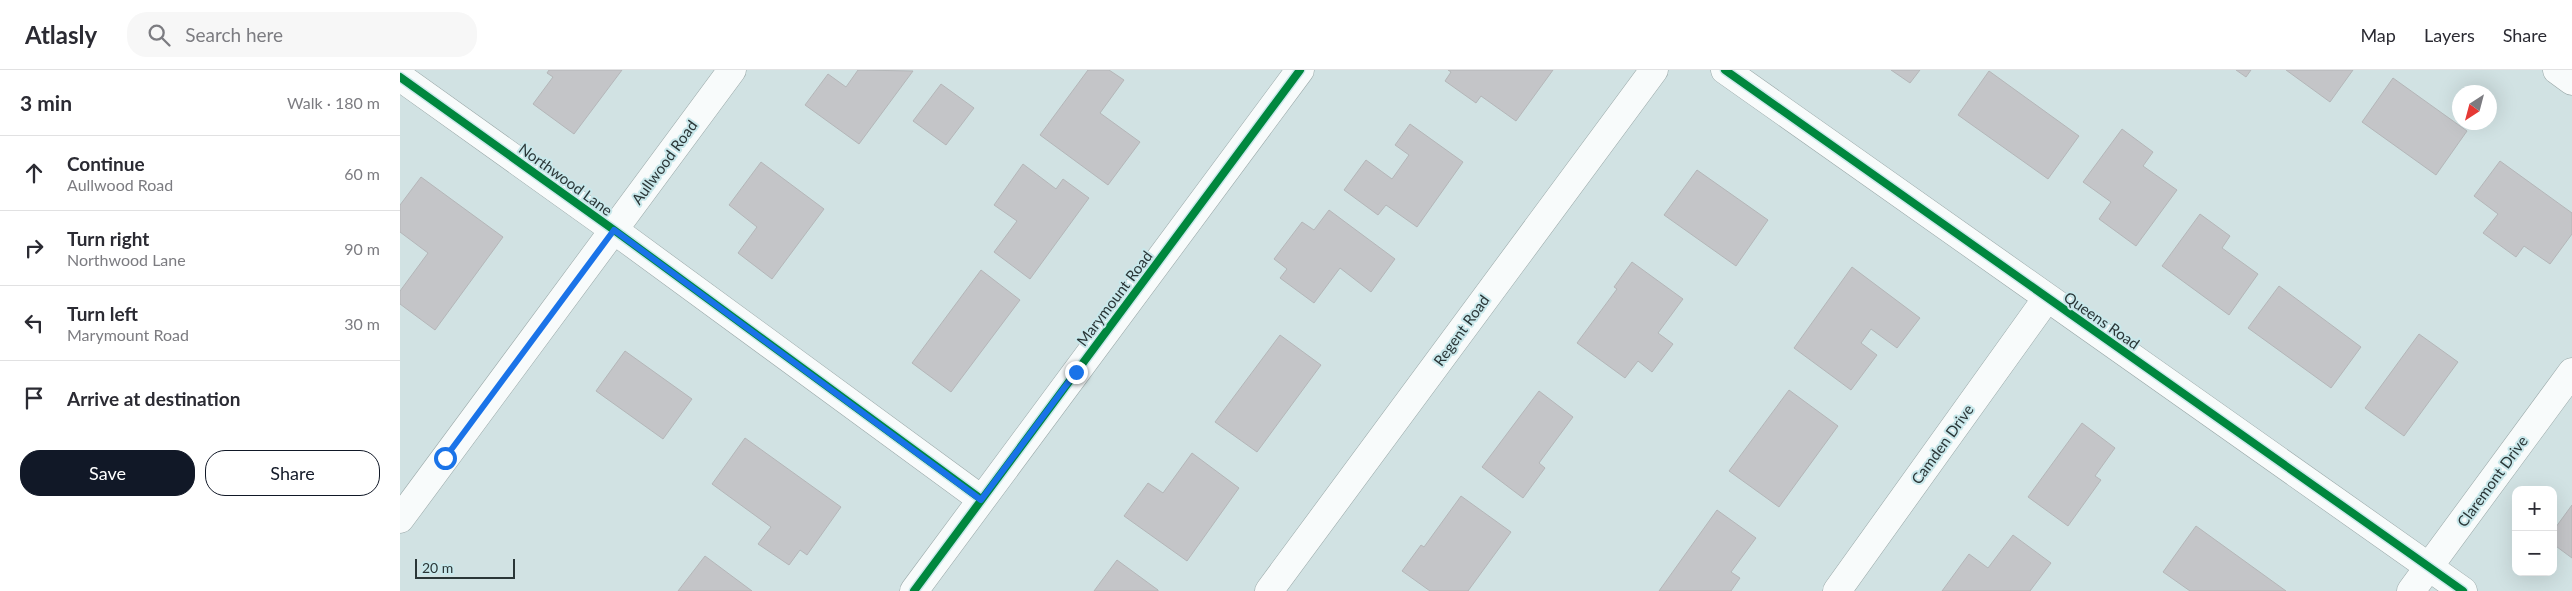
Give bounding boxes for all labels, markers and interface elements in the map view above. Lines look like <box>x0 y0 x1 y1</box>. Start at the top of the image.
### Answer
search box <box>127 12 477 57</box>
text: Atlasly <box>25 20 97 49</box>
icon: search <box>145 21 173 49</box>
text: Search here <box>185 23 283 46</box>
text: Map <box>2360 24 2396 46</box>
text: Layers <box>2424 24 2475 46</box>
text: Share <box>2503 24 2547 46</box>
north arrow <box>2452 85 2497 130</box>
text: 3 min <box>20 90 72 115</box>
text: Walk · 180 m <box>287 93 380 112</box>
street label: Aullwood Road <box>627 116 701 208</box>
street label: Northwood Lane <box>516 139 616 219</box>
text: Continue <box>67 152 145 175</box>
icon: ahead <box>20 159 48 187</box>
text: 60 m <box>344 164 380 183</box>
text: Aullwood Road <box>67 175 173 194</box>
text: Turn right <box>67 227 149 250</box>
icon: right <box>20 234 48 262</box>
text: 90 m <box>344 239 380 258</box>
street label: Marymount Road <box>1072 247 1156 349</box>
text: Northwood Lane <box>67 250 186 269</box>
street label: Queens Road <box>2061 287 2143 353</box>
street label: Regent Road <box>1429 291 1493 369</box>
text: Turn left <box>67 302 138 325</box>
icon: left <box>20 309 48 337</box>
text: 30 m <box>344 314 380 333</box>
text: Marymount Road <box>67 325 189 344</box>
route end <box>1065 361 1088 384</box>
icon: arrive <box>20 384 48 412</box>
text: Arrive at destination <box>67 387 240 410</box>
street label: Camden Drive <box>1907 401 1977 487</box>
street label: Claremont Drive <box>2453 432 2531 530</box>
route start <box>434 447 457 470</box>
button: Save <box>20 450 195 496</box>
button: Share <box>205 450 380 496</box>
map controls <box>2512 486 2557 576</box>
button: + <box>2512 486 2557 531</box>
button: − <box>2512 531 2557 576</box>
scale bar <box>415 556 515 579</box>
text: 20 m <box>422 559 453 576</box>

